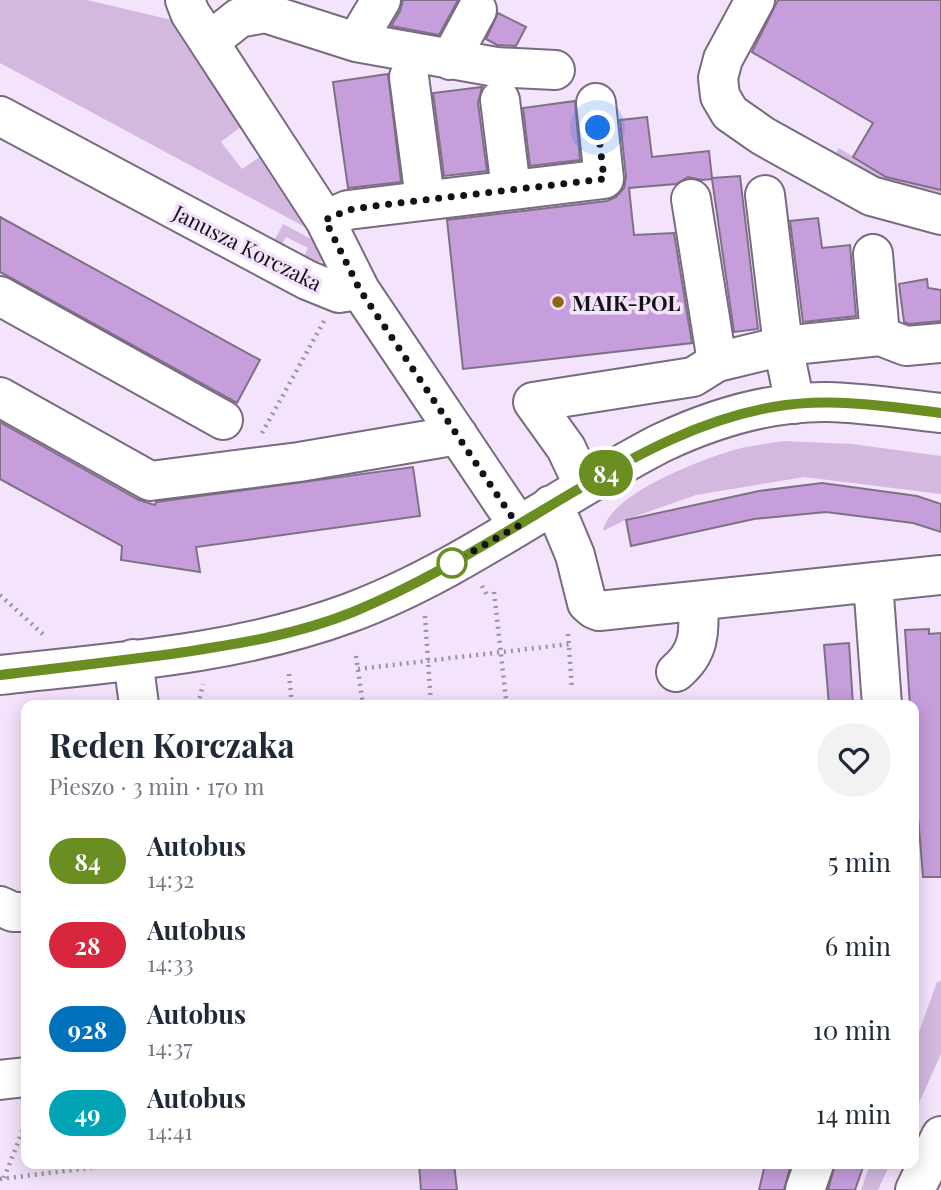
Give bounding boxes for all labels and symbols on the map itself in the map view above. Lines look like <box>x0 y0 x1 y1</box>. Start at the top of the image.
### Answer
your location <box>580 110 615 145</box>
street label: Janusza Korczaka <box>168 197 327 297</box>
place label: MAIK-POL <box>572 288 680 316</box>
marker: MAIK-POL <box>550 294 566 310</box>
line badge: 84 <box>574 450 638 496</box>
unlabelled marker <box>437 548 467 578</box>

